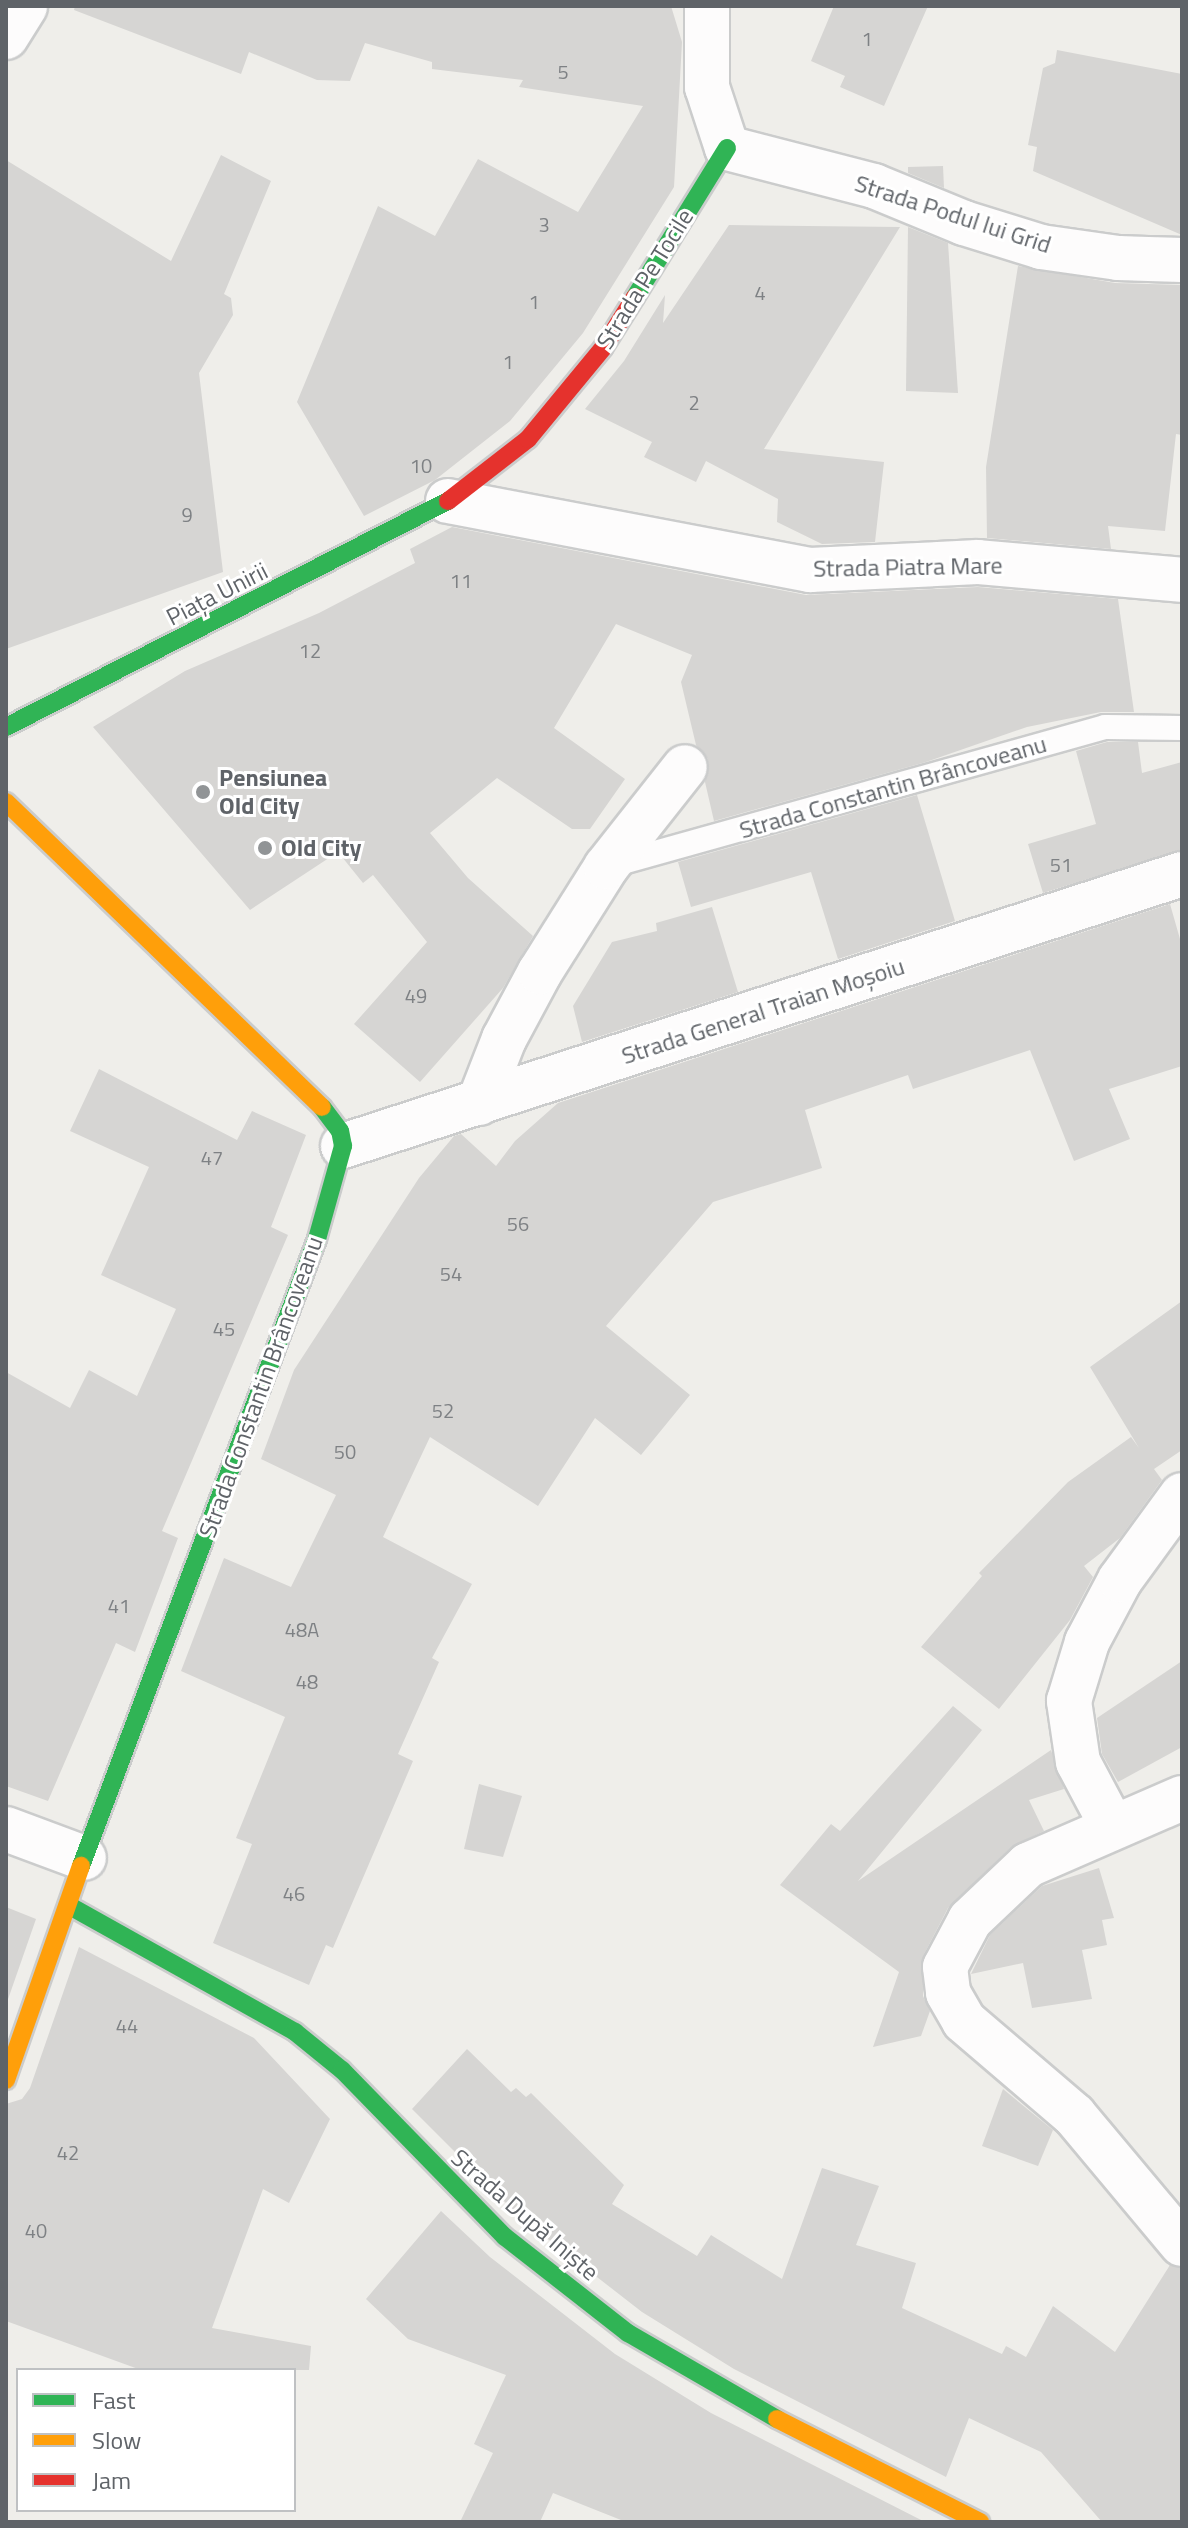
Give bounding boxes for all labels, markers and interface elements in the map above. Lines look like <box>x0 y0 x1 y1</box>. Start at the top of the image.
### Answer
house number: 1 <box>861 26 873 50</box>
house number: 5 <box>557 59 569 83</box>
street label: Strada Podul lui Grid <box>851 169 1055 259</box>
street label: Strada Pe Tocile <box>591 204 699 354</box>
house number: 3 <box>538 212 550 236</box>
house number: 4 <box>754 280 766 304</box>
house number: 1 <box>528 289 540 313</box>
house number: 1 <box>502 349 514 373</box>
house number: 2 <box>688 390 700 414</box>
house number: 10 <box>410 453 432 477</box>
house number: 9 <box>181 502 193 526</box>
street label: Strada Piatra Mare <box>813 551 1003 583</box>
street label: Piața Unirii <box>162 556 272 632</box>
house number: 11 <box>450 568 472 592</box>
house number: 12 <box>299 638 321 662</box>
street label: Strada Constantin Brâncoveanu <box>736 729 1050 845</box>
place label: Pensiunea Old City <box>219 764 327 820</box>
marker: Pensiunea Old City <box>194 783 212 801</box>
place label: Old City <box>281 834 362 862</box>
marker: Old City <box>256 839 274 857</box>
house number: 51 <box>1050 852 1072 876</box>
street label: Strada General Traian Moșoiu <box>618 952 908 1070</box>
house number: 49 <box>405 983 427 1007</box>
house number: 47 <box>201 1145 223 1169</box>
house number: 56 <box>507 1211 529 1235</box>
street label: Strada Constantin Brâncoveanu <box>193 1233 329 1541</box>
house number: 54 <box>440 1261 462 1285</box>
house number: 45 <box>213 1316 235 1340</box>
house number: 52 <box>432 1398 454 1422</box>
house number: 50 <box>334 1439 356 1463</box>
house number: 41 <box>108 1593 130 1617</box>
house number: 48A <box>285 1617 319 1641</box>
house number: 48 <box>296 1669 318 1693</box>
house number: 46 <box>283 1881 305 1905</box>
house number: 44 <box>116 2013 138 2037</box>
house number: 42 <box>57 2140 79 2164</box>
street label: Strada După Iniște <box>446 2143 604 2287</box>
house number: 40 <box>25 2218 47 2242</box>
legend <box>16 2368 296 2512</box>
text: Fast <box>92 2382 135 2418</box>
text: Slow <box>92 2422 141 2458</box>
text: Jam <box>92 2462 131 2498</box>

